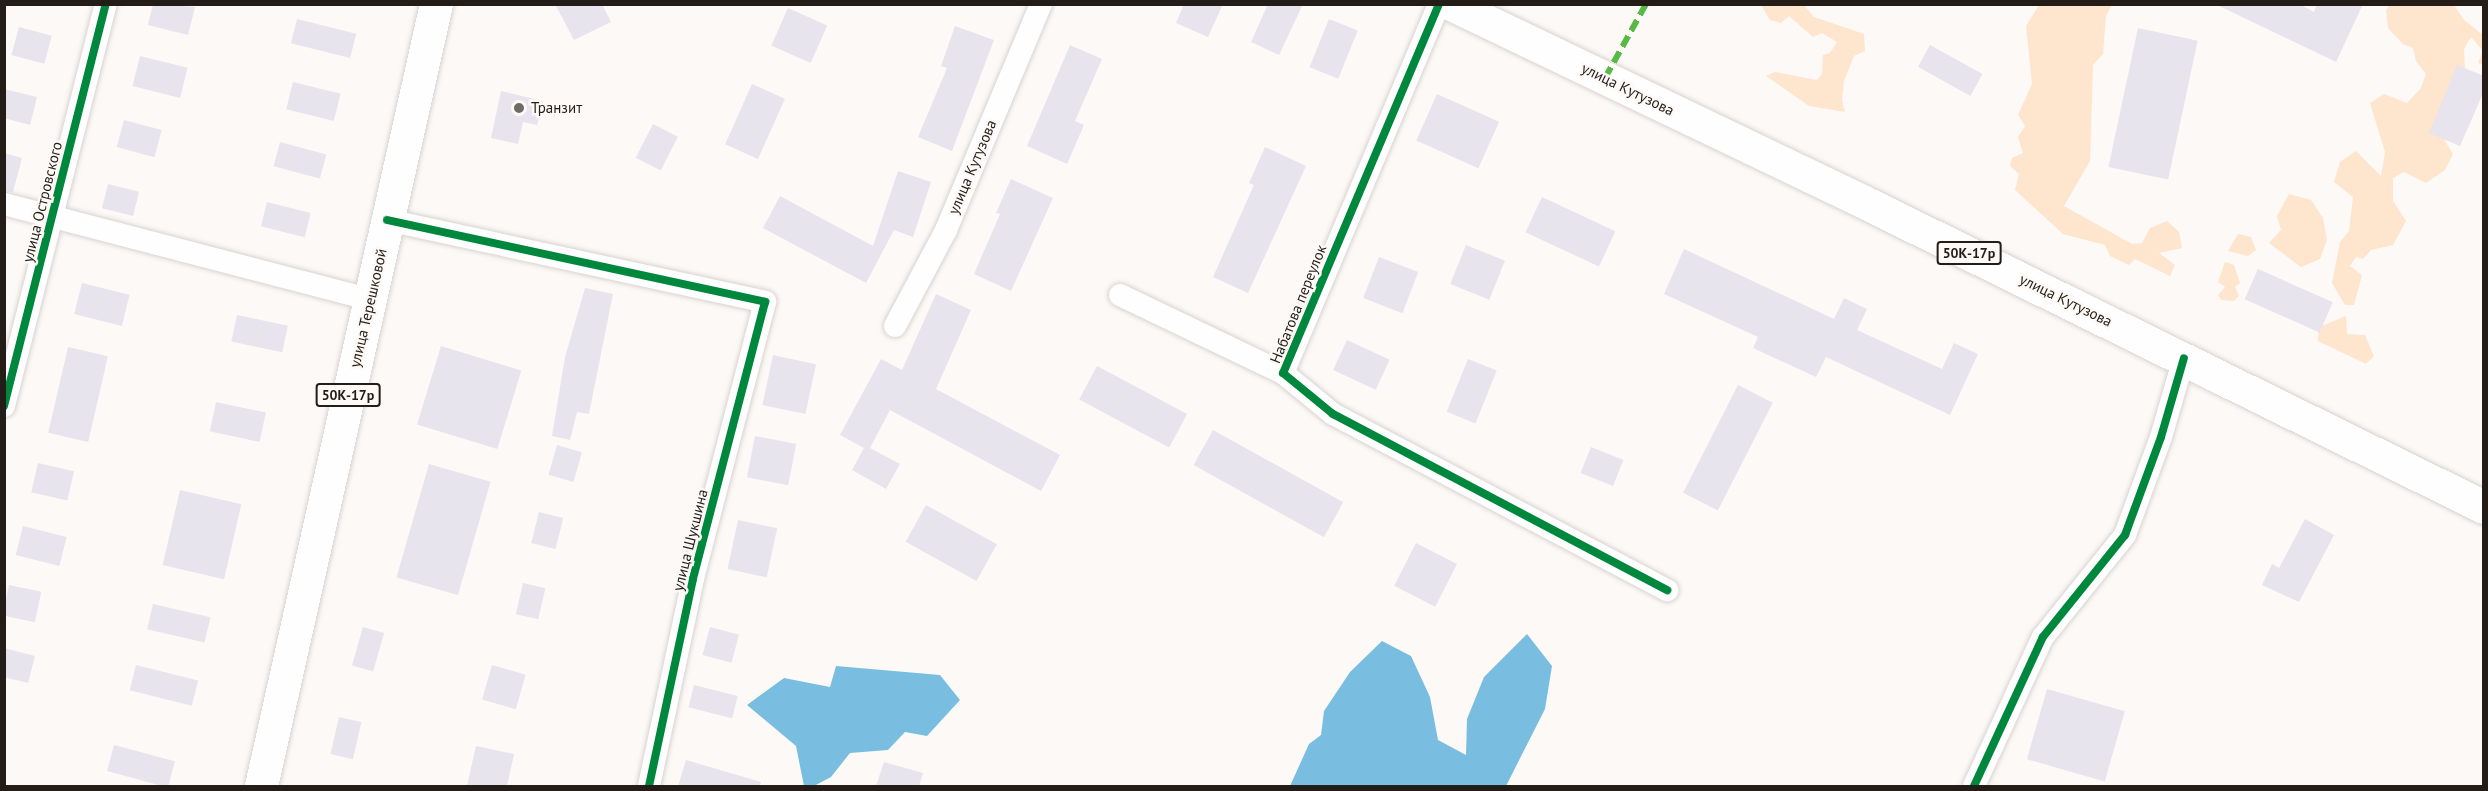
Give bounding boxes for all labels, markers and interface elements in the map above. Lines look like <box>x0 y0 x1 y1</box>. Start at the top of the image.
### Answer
street label: улица Кутузова <box>1579 59 1677 119</box>
place label: Транзит <box>531 99 582 117</box>
marker: Транзит <box>512 101 526 115</box>
street label: улица Кутузова <box>944 117 1000 217</box>
street label: улица Островского <box>18 140 66 264</box>
street label: Набатова переулок <box>1266 242 1330 366</box>
road number: 50К-17р <box>1936 242 2002 264</box>
street label: улица Терешковой <box>346 247 390 369</box>
street label: улица Кутузова <box>2017 270 2115 330</box>
road number: 50К-17р <box>315 384 381 406</box>
street label: улица Шукшина <box>669 487 711 593</box>

